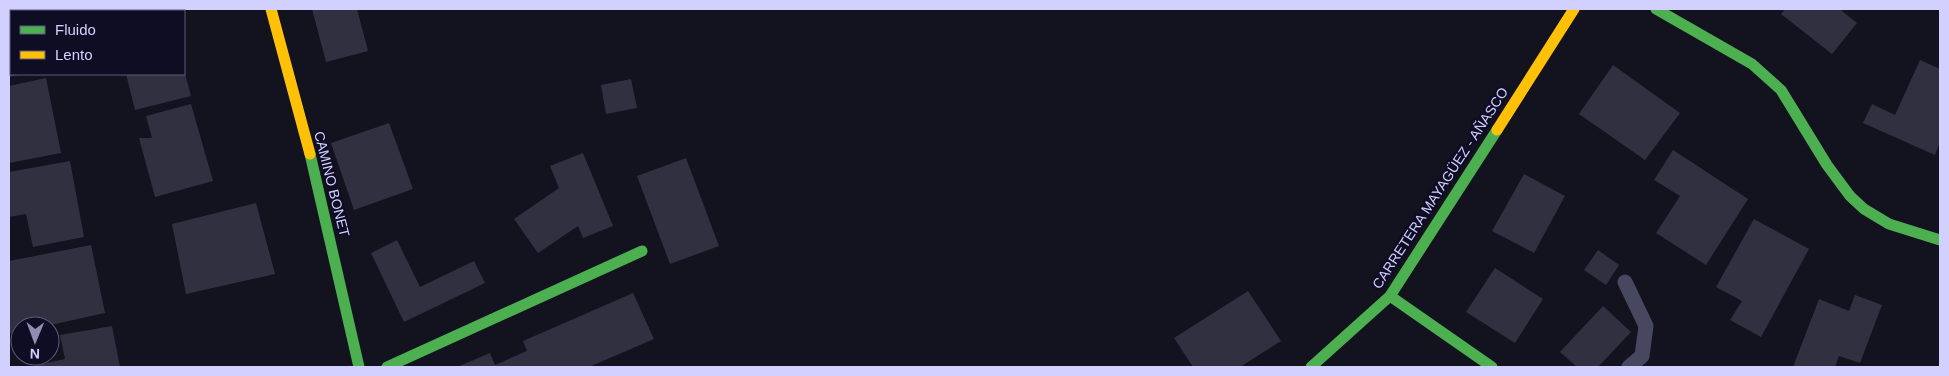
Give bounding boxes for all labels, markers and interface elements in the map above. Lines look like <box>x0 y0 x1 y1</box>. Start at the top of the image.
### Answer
legend <box>10 10 185 75</box>
text: Fluido <box>55 21 96 38</box>
text: Lento <box>55 46 93 63</box>
street label: CARRETERA MAYAGÜEZ - AÑASCO <box>1368 84 1511 292</box>
street label: CAMINO BONET <box>311 130 353 239</box>
north arrow <box>10 316 60 366</box>
text: N <box>30 346 40 362</box>

